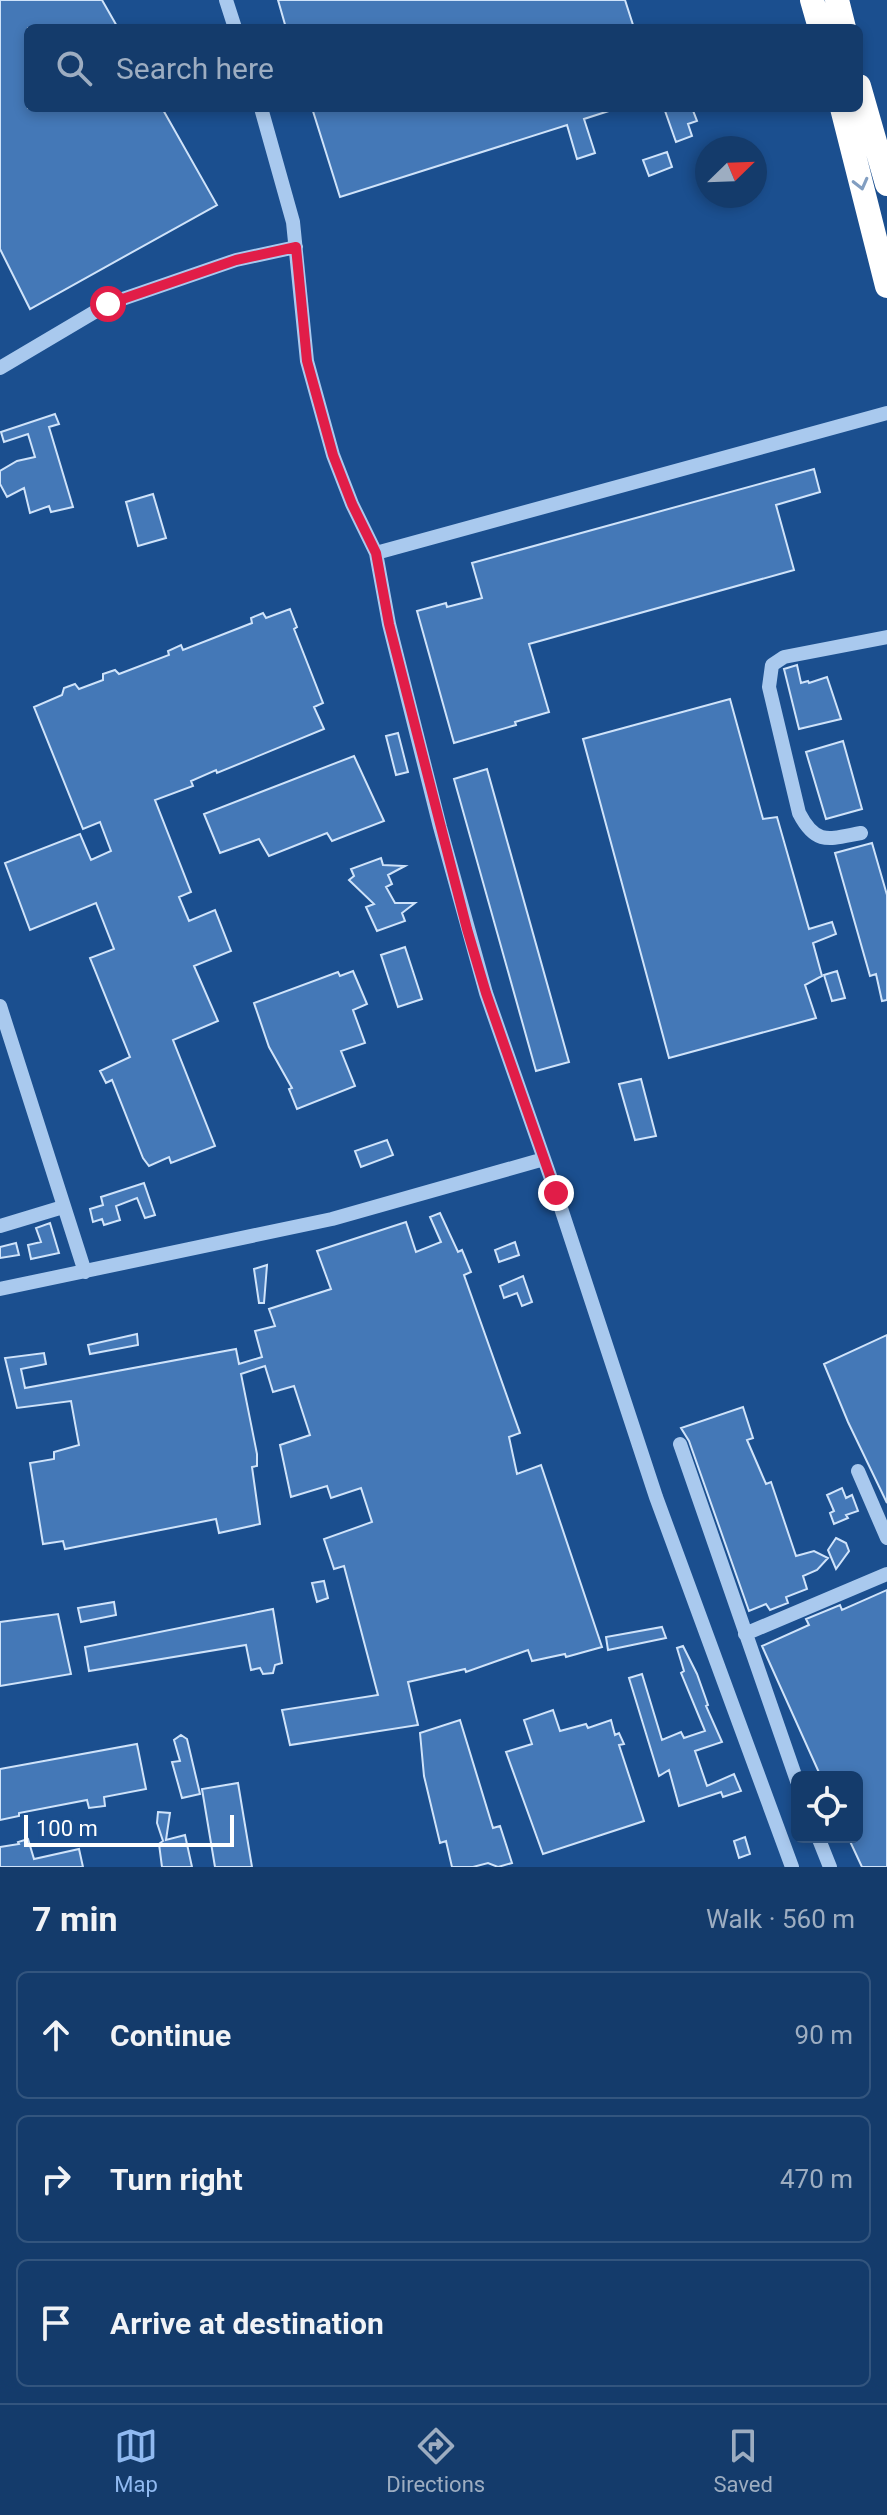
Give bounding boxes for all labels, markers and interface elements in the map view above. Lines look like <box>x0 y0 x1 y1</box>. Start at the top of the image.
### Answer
search box <box>24 24 863 112</box>
icon: search <box>52 46 96 90</box>
text: Search here <box>116 51 274 86</box>
north arrow <box>695 136 767 208</box>
one-way arrow <box>852 176 869 190</box>
route start <box>90 286 126 322</box>
route end <box>538 1175 574 1211</box>
map controls <box>791 1771 863 1843</box>
button: locate <box>791 1771 863 1843</box>
scale bar <box>24 1811 234 1847</box>
text: 100 m <box>36 1816 98 1841</box>
text: 7 min <box>32 1899 117 1939</box>
text: Walk · 560 m <box>706 1904 855 1934</box>
icon: ahead <box>34 2013 78 2057</box>
text: Continue <box>110 2018 231 2053</box>
text: 90 m <box>795 2020 853 2050</box>
icon: right <box>34 2157 78 2201</box>
text: Turn right <box>110 2162 243 2197</box>
text: 470 m <box>780 2164 853 2194</box>
icon: arrive <box>34 2301 78 2345</box>
text: Arrive at destination <box>110 2306 384 2341</box>
tab: Map <box>114 2424 158 2497</box>
tab: Directions <box>386 2424 485 2497</box>
tab: Saved <box>713 2424 773 2497</box>

